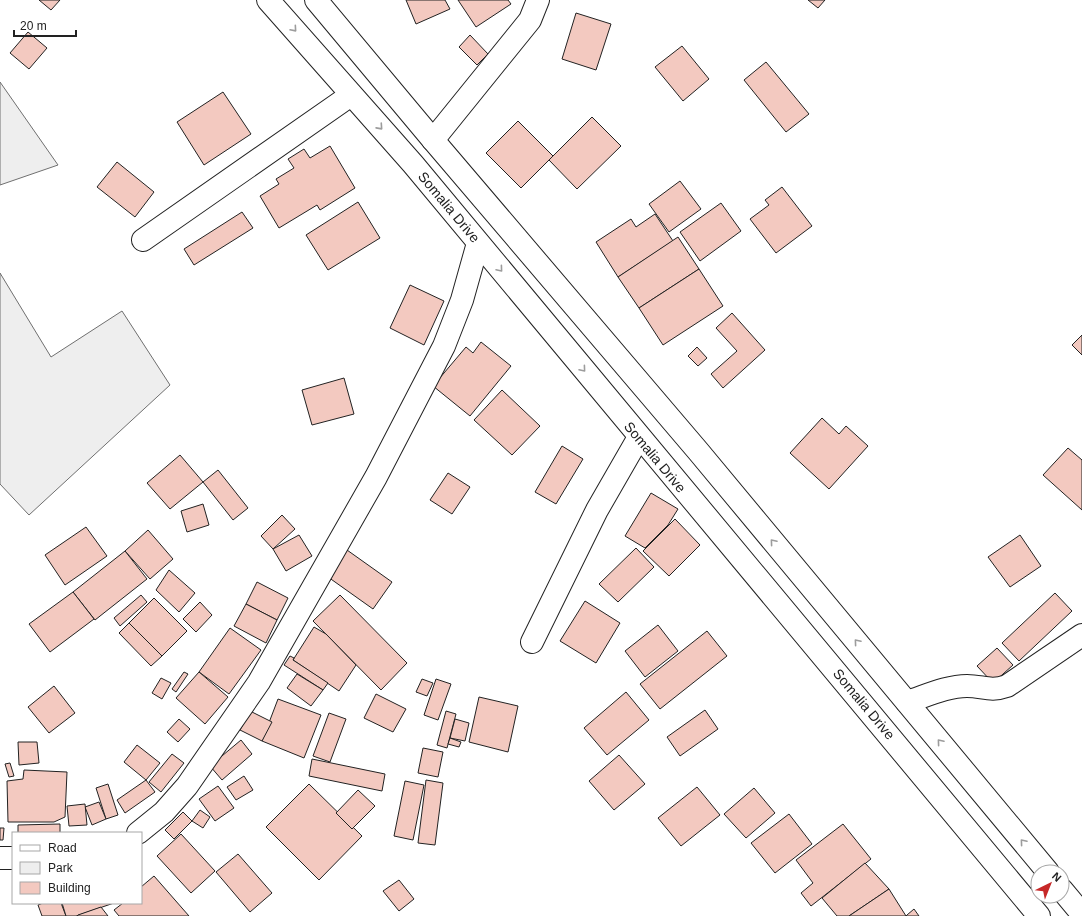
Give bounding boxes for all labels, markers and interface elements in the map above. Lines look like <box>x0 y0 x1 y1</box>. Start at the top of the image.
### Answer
scale bar <box>14 12 76 38</box>
text: 20 m <box>20 19 47 33</box>
one-way arrow <box>289 25 296 32</box>
one-way arrow <box>375 122 382 129</box>
street label: Somalia Drive <box>415 168 483 246</box>
one-way arrow <box>495 264 502 271</box>
one-way arrow <box>578 364 585 372</box>
street label: Somalia Drive <box>621 418 689 496</box>
one-way arrow <box>771 540 778 547</box>
one-way arrow <box>854 639 861 647</box>
street label: Somalia Drive <box>830 665 898 743</box>
one-way arrow <box>937 739 944 746</box>
legend <box>12 832 142 904</box>
one-way arrow <box>1020 839 1027 847</box>
text: Road <box>48 841 77 855</box>
text: Park <box>48 861 74 875</box>
north arrow <box>1030 864 1070 904</box>
text: N <box>1050 870 1064 884</box>
text: Building <box>48 881 91 895</box>

